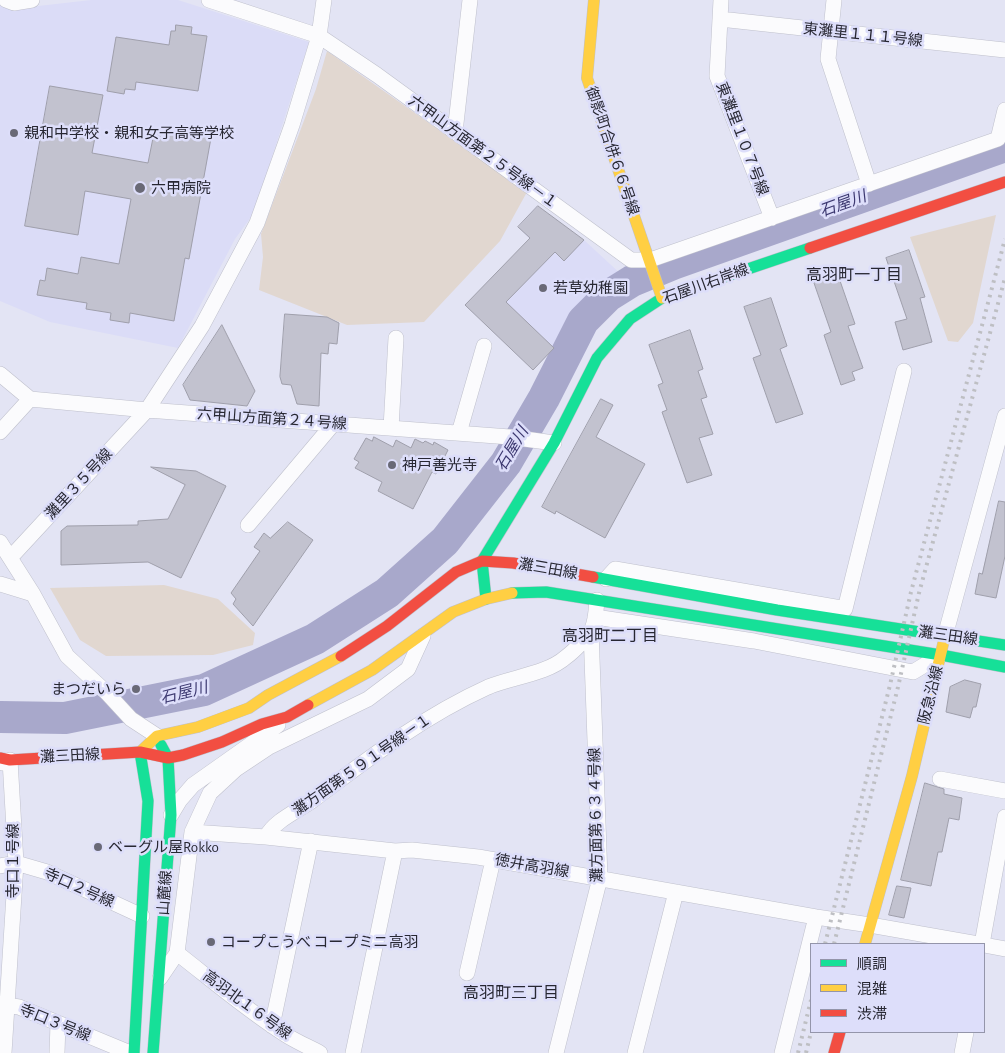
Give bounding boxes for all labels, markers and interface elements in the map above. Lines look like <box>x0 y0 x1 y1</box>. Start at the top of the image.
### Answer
street label: 東灘里１１１号線 <box>802 20 924 50</box>
street label: 東灘里１０７号線 <box>712 80 772 198</box>
street label: 御影町合併６６号線 <box>582 84 642 218</box>
street label: 六甲山方面第２５号線－１ <box>405 92 561 212</box>
place label: 親和中学校・親和女子高等学校 <box>24 124 234 142</box>
marker: 親和中学校・親和女子高等学校 <box>8 127 20 139</box>
place label: 六甲病院 <box>151 179 211 197</box>
marker: 六甲病院 <box>133 181 147 195</box>
water label: 石屋川 <box>817 187 869 221</box>
street label: 石屋川右岸線 <box>661 260 751 308</box>
district label: 高羽町一丁目 <box>806 265 902 285</box>
place label: 若草幼稚園 <box>553 279 628 297</box>
marker: 若草幼稚園 <box>537 282 549 294</box>
street label: 六甲山方面第２４号線 <box>197 405 347 433</box>
water label: 石屋川 <box>491 423 533 475</box>
street label: 灘里３５号線 <box>42 445 116 523</box>
place label: 神戸善光寺 <box>402 456 477 474</box>
marker: 神戸善光寺 <box>386 459 398 471</box>
street label: 灘三田線 <box>517 555 579 583</box>
street label: 灘三田線 <box>917 623 979 649</box>
district label: 高羽町二丁目 <box>562 626 658 646</box>
street label: 阪急沿線 <box>915 664 947 726</box>
water label: 石屋川 <box>158 678 210 708</box>
place label: まつだいら <box>51 680 126 698</box>
marker: まつだいら <box>130 683 142 695</box>
street label: 灘方面第５９１号線－１ <box>289 710 435 820</box>
street label: 灘三田線 <box>40 745 100 767</box>
street label: 灘方面第６３４号線 <box>586 747 606 883</box>
street label: 寺口１号線 <box>4 824 22 898</box>
place label: ベーグル屋Rokko <box>108 838 219 856</box>
marker: ベーグル屋Rokko <box>92 841 104 853</box>
street label: 徳井高羽線 <box>494 851 570 881</box>
street label: 寺口２号線 <box>41 865 117 911</box>
street label: 山麓線 <box>154 870 176 916</box>
place label: コープこうべ コープミニ高羽 <box>221 933 418 951</box>
marker: コープこうべ コープミニ高羽 <box>205 936 217 948</box>
legend <box>810 943 985 1033</box>
text: 順調 <box>857 957 887 972</box>
street label: 高羽北１６号線 <box>199 967 295 1043</box>
text: 混雑 <box>857 982 887 997</box>
district label: 高羽町三丁目 <box>463 983 559 1003</box>
street label: 寺口３号線 <box>17 1001 93 1045</box>
text: 渋滞 <box>857 1007 887 1022</box>

